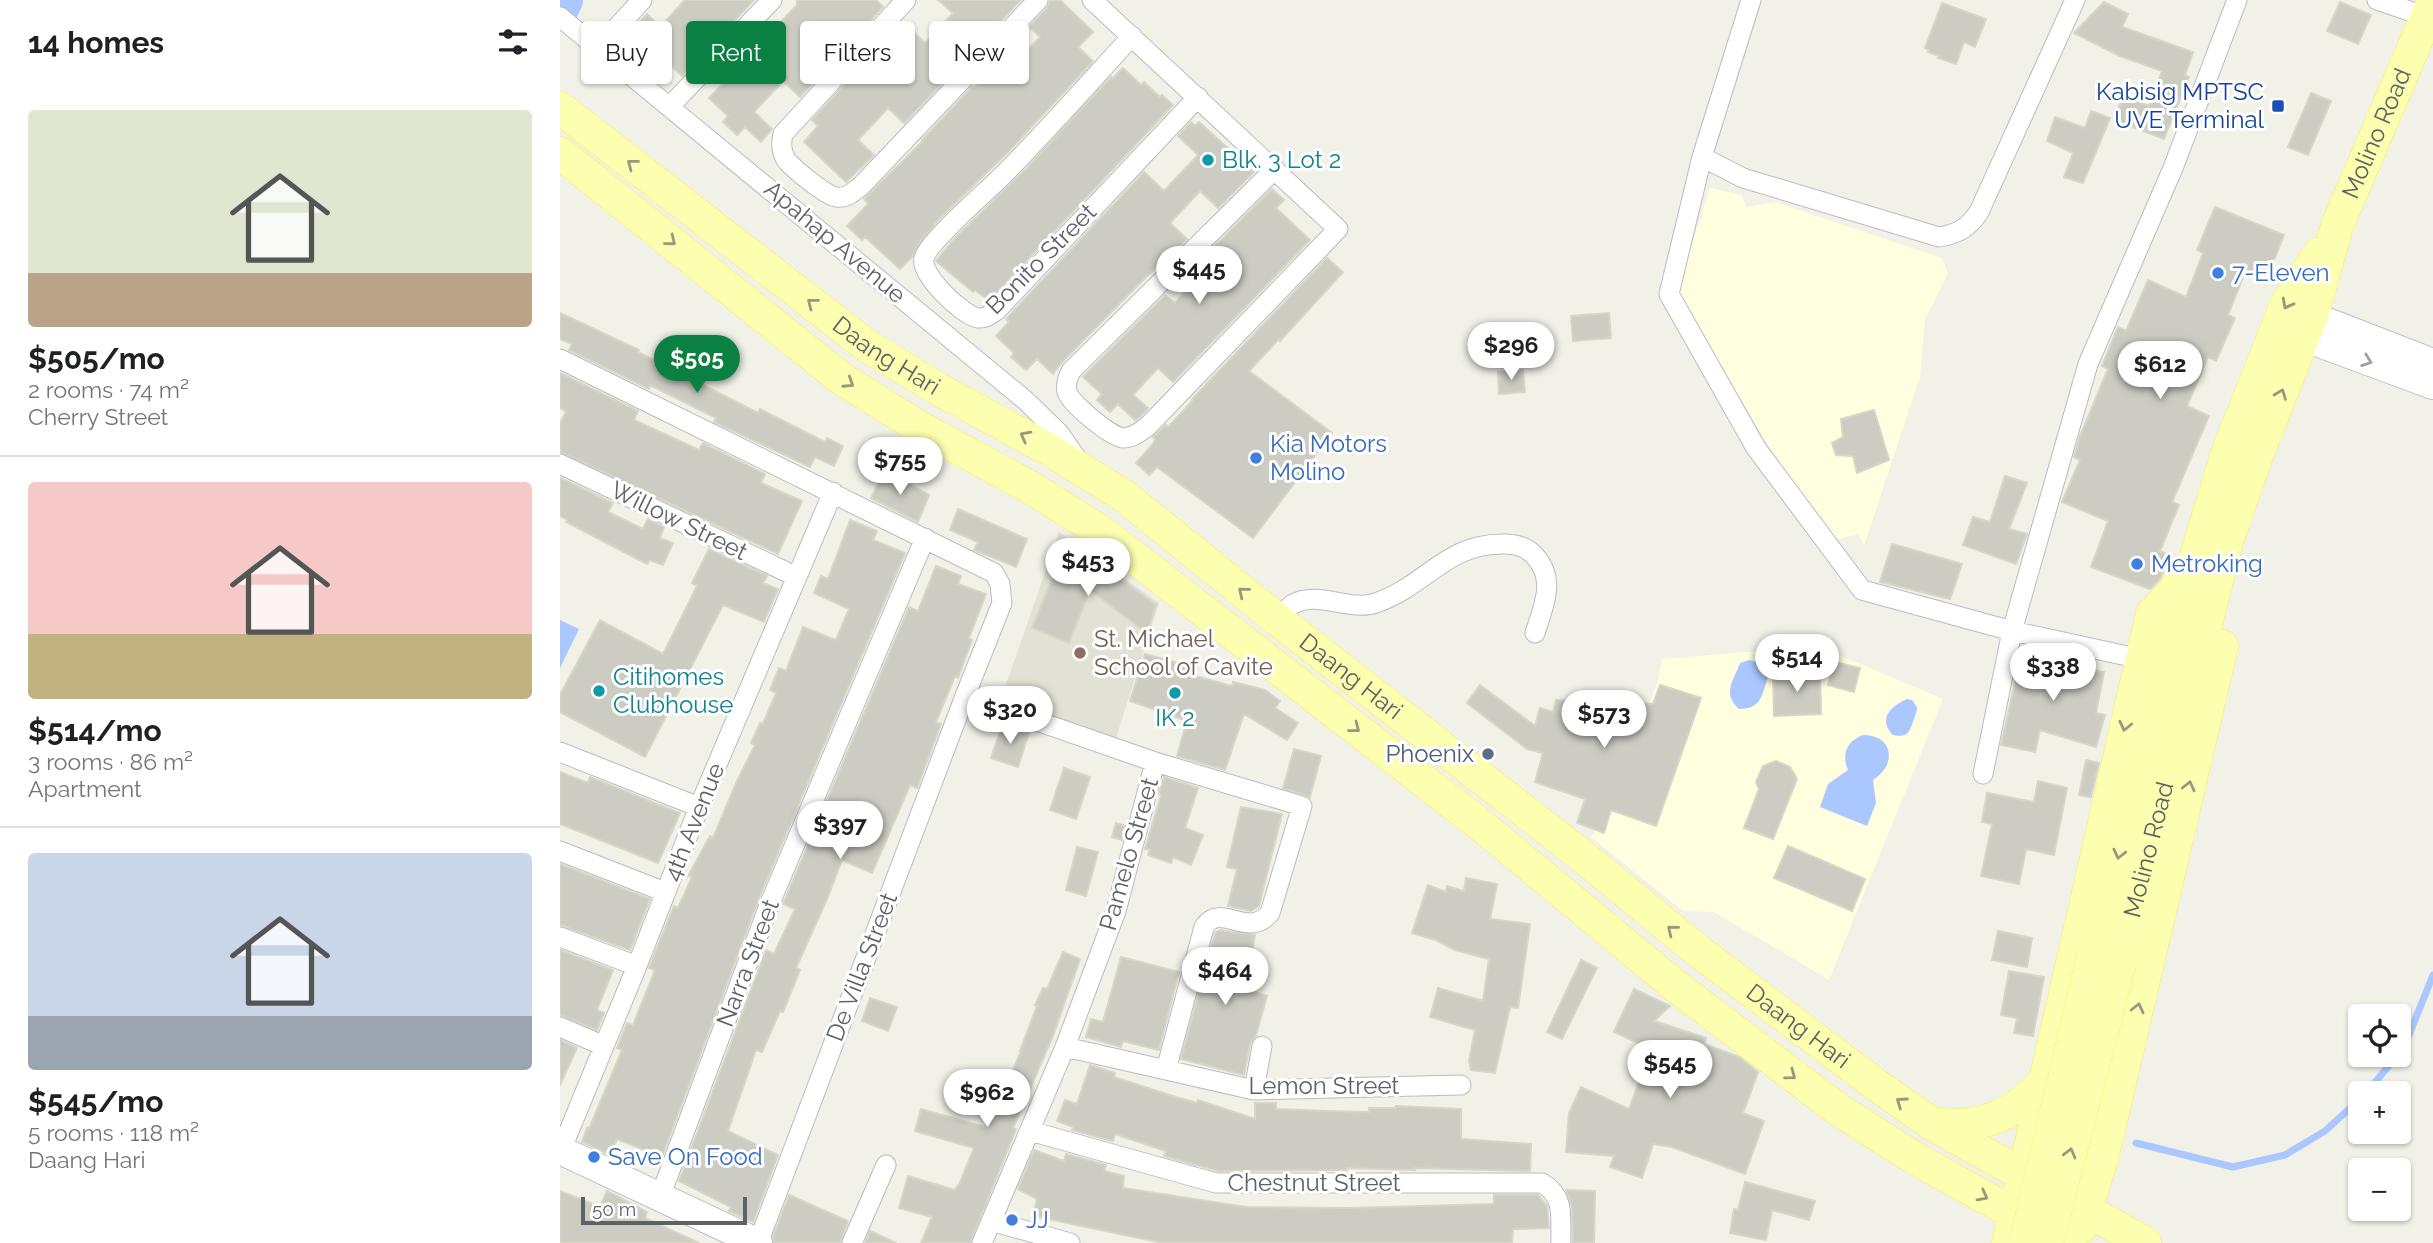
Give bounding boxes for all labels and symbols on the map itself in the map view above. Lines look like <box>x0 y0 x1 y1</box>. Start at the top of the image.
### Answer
street label: Molino Road <box>2336 64 2417 203</box>
place label: Kabisig MPTSC UVE Terminal <box>2096 77 2264 134</box>
marker: Kabisig MPTSC UVE Terminal <box>2270 98 2286 114</box>
place label: Blk. 3 Lot 2 <box>1222 145 1341 174</box>
marker: Blk. 3 Lot 2 <box>1200 152 1216 168</box>
one-way arrow <box>628 160 640 173</box>
street label: Apahap Avenue <box>759 174 912 309</box>
street label: Bonito Street <box>979 197 1102 320</box>
one-way arrow <box>663 233 675 246</box>
pin: $445 <box>1158 246 1240 306</box>
place label: 7-Eleven <box>2232 258 2330 287</box>
marker: 7-Eleven <box>2210 265 2226 281</box>
one-way arrow <box>2282 297 2295 310</box>
one-way arrow <box>807 299 820 312</box>
street label: Daang Hari <box>827 310 946 401</box>
pin: $296 <box>1470 322 1552 382</box>
pin: $505 <box>656 336 738 395</box>
pin: $612 <box>2119 342 2201 401</box>
one-way arrow <box>2361 352 2373 366</box>
one-way arrow <box>841 374 854 387</box>
one-way arrow <box>2273 389 2287 401</box>
place label: Kia Motors Molino <box>1270 429 1387 486</box>
one-way arrow <box>1020 431 1033 445</box>
pin: $755 <box>859 438 941 497</box>
marker: Kia Motors Molino <box>1248 450 1264 466</box>
street label: Willow Street <box>606 475 752 566</box>
pin: $453 <box>1047 538 1129 598</box>
place label: Metroking <box>2151 549 2263 578</box>
marker: Metroking <box>2129 556 2145 572</box>
one-way arrow <box>1239 587 1251 600</box>
place label: St. Michael School of Cavite <box>1094 624 1273 681</box>
street label: Daang Hari <box>1294 627 1408 725</box>
pin: $514 <box>1756 634 1838 694</box>
pin: $338 <box>2012 644 2094 703</box>
marker: St. Michael School of Cavite <box>1072 645 1088 661</box>
place label: Citihomes Clubhouse <box>613 662 733 719</box>
marker: Citihomes Clubhouse <box>591 683 607 699</box>
marker: IK 2 <box>1167 685 1183 701</box>
pin: $320 <box>969 686 1051 746</box>
pin: $573 <box>1563 690 1645 750</box>
place label: IK 2 <box>1155 703 1195 732</box>
one-way arrow <box>1347 720 1360 733</box>
one-way arrow <box>2119 720 2134 732</box>
place label: Phoenix <box>1385 739 1474 768</box>
marker: Phoenix <box>1480 746 1496 762</box>
street label: 4th Avenue <box>657 759 730 885</box>
street label: Pamelo Street <box>1093 774 1164 934</box>
street label: Molino Road <box>2117 779 2179 920</box>
one-way arrow <box>2181 780 2196 792</box>
pin: $397 <box>799 802 881 861</box>
one-way arrow <box>2112 848 2127 860</box>
street label: De Villa Street <box>820 888 903 1045</box>
street label: Narra Street <box>710 895 785 1031</box>
one-way arrow <box>1667 925 1679 938</box>
pin: $464 <box>1184 948 1266 1007</box>
street label: Daang Hari <box>1741 977 1856 1074</box>
one-way arrow <box>2129 1002 2144 1014</box>
pin: $545 <box>1629 1040 1711 1100</box>
one-way arrow <box>1783 1066 1796 1079</box>
pin: $962 <box>946 1070 1028 1129</box>
street label: Lemon Street <box>1249 1071 1399 1100</box>
one-way arrow <box>1896 1098 1909 1110</box>
place label: Save On Food <box>608 1142 763 1171</box>
one-way arrow <box>2062 1147 2076 1159</box>
marker: Save On Food <box>586 1149 602 1165</box>
street label: Chestnut Street <box>1227 1168 1401 1197</box>
one-way arrow <box>1976 1188 1988 1202</box>
scale bar <box>581 1194 747 1226</box>
place label: JJ <box>1026 1205 1049 1234</box>
marker: JJ <box>1004 1212 1020 1228</box>

